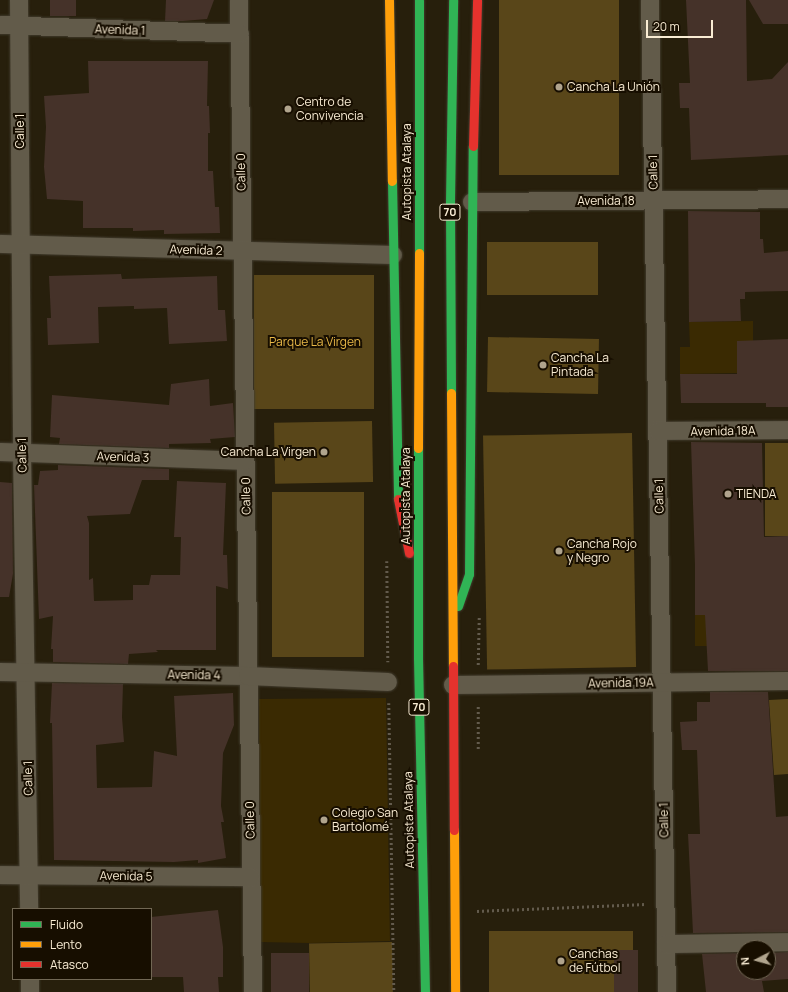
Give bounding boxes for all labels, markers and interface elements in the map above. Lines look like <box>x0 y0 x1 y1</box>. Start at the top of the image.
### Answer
scale bar <box>648 12 715 38</box>
text: 20 m <box>653 18 680 35</box>
street label: Avenida 1 <box>94 22 146 38</box>
place label: Cancha La Unión <box>567 80 660 94</box>
marker: Cancha La Unión <box>554 82 564 92</box>
place label: Centro de Convivencia <box>296 95 363 123</box>
marker: Centro de Convivencia <box>283 104 293 114</box>
street label: Calle 1 <box>13 114 27 148</box>
street label: Autopista Atalaya <box>400 123 414 221</box>
street label: Calle 0 <box>233 153 249 191</box>
street label: Calle 1 <box>645 154 661 190</box>
street label: Avenida 18 <box>577 194 635 208</box>
road number: 70 <box>439 203 461 221</box>
street label: Avenida 2 <box>169 242 223 258</box>
park label: Parque La Virgen <box>269 335 361 349</box>
place label: Cancha La Pintada <box>551 351 609 379</box>
marker: Cancha La Pintada <box>538 360 548 370</box>
street label: Avenida 18A <box>690 423 756 439</box>
street label: Calle 1 <box>14 437 30 473</box>
place label: Cancha La Virgen <box>221 445 316 459</box>
marker: Cancha La Virgen <box>319 447 329 457</box>
street label: Autopista Atalaya <box>399 447 413 545</box>
street label: Avenida 3 <box>96 449 150 465</box>
street label: Calle 0 <box>238 477 254 515</box>
street label: Calle 1 <box>651 478 667 514</box>
place label: TIENDA <box>736 487 776 501</box>
marker: TIENDA <box>723 489 733 499</box>
place label: Cancha Rojo y Negro <box>567 537 637 565</box>
marker: Cancha Rojo y Negro <box>554 546 564 556</box>
street label: Avenida 4 <box>167 667 221 683</box>
street label: Avenida 19A <box>588 675 654 691</box>
road number: 70 <box>408 698 430 716</box>
street label: Calle 1 <box>20 760 36 796</box>
street label: Autopista Atalaya <box>401 771 417 869</box>
street label: Calle 0 <box>242 801 258 839</box>
street label: Calle 1 <box>656 802 672 838</box>
place label: Colegio San Bartolomé <box>332 806 398 834</box>
marker: Colegio San Bartolomé <box>319 815 329 825</box>
street label: Avenida 5 <box>99 868 153 884</box>
legend <box>12 908 152 980</box>
text: Fluido <box>50 916 83 933</box>
text: Lento <box>50 936 82 953</box>
north arrow <box>736 940 776 980</box>
place label: Canchas de Fútbol <box>569 947 621 975</box>
text: Atasco <box>50 956 89 973</box>
marker: Canchas de Fútbol <box>556 956 566 966</box>
text: N <box>737 956 752 966</box>

